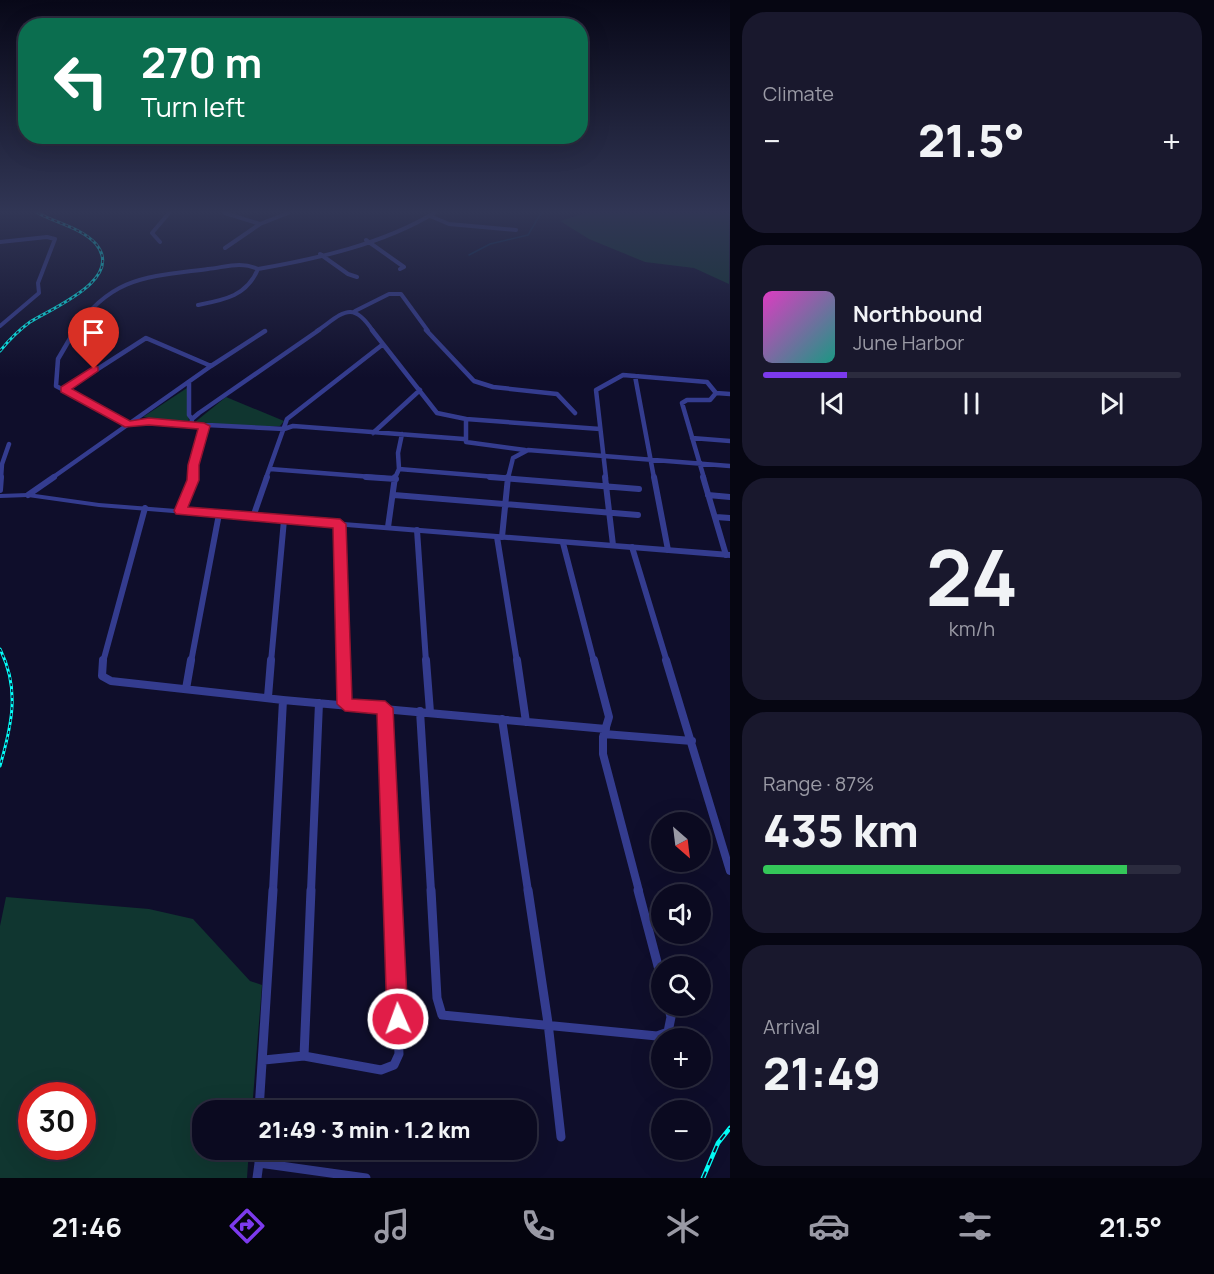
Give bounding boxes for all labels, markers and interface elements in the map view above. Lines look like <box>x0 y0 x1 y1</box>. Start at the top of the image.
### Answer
text: 270 m <box>141 33 262 91</box>
icon: left <box>42 42 120 120</box>
text: Climate <box>763 80 834 107</box>
text: Turn left <box>141 88 245 125</box>
text: 21.5° <box>918 109 1025 171</box>
text: − <box>763 118 781 163</box>
text: + <box>1162 118 1181 163</box>
text: Northbound <box>853 299 983 329</box>
pin <box>68 307 119 369</box>
icon: arrive <box>77 316 110 349</box>
text: June Harbor <box>853 329 965 356</box>
icon: previous <box>816 387 849 420</box>
icon: pause <box>955 387 988 420</box>
icon: next <box>1095 387 1128 420</box>
text: 24 <box>926 523 1018 629</box>
text: km/h <box>949 615 995 642</box>
text: Range · 87% <box>763 770 874 797</box>
text: 435 km <box>763 799 919 861</box>
north arrow <box>651 812 711 872</box>
map controls <box>651 812 711 1160</box>
button: sound <box>651 884 711 944</box>
button: search <box>651 956 711 1016</box>
position arrow <box>366 987 430 1051</box>
text: Arrival <box>763 1013 820 1040</box>
button: + <box>651 1028 711 1088</box>
text: 21:49 <box>763 1042 881 1104</box>
speed limit sign: 30 <box>18 1082 96 1160</box>
button: − <box>651 1100 711 1160</box>
text: 21:49 · 3 min · 1.2 km <box>259 1115 470 1145</box>
icon: directions <box>226 1205 268 1247</box>
icon: music <box>371 1205 413 1247</box>
icon: phone <box>517 1205 559 1247</box>
icon: climate <box>662 1205 704 1247</box>
icon: car <box>808 1205 850 1247</box>
icon: filters <box>954 1205 996 1247</box>
text: 21:46 <box>52 1208 122 1245</box>
text: 21.5° <box>1099 1208 1162 1245</box>

